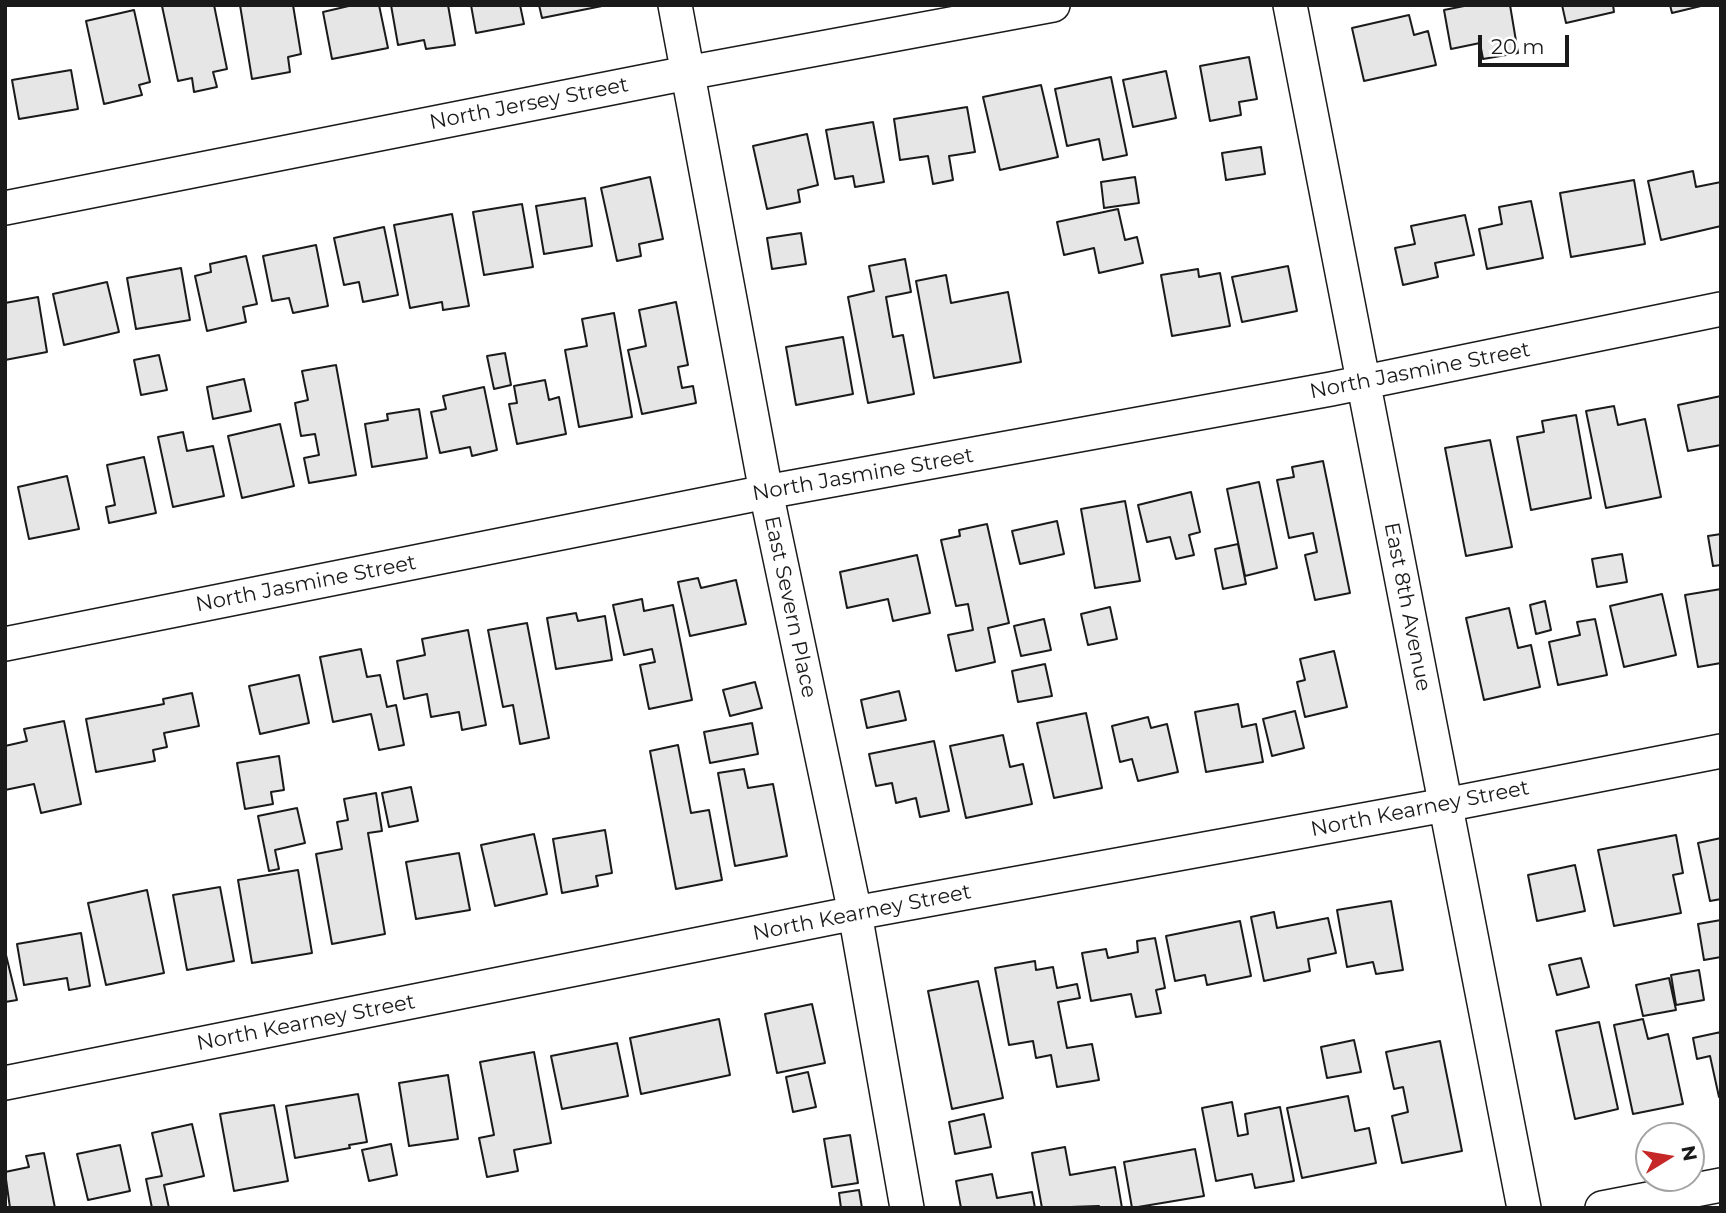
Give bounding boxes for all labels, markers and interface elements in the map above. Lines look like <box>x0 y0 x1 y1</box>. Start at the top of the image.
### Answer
scale bar <box>1481 21 1572 65</box>
text: 20 m <box>1491 34 1545 59</box>
street label: North Jersey Street <box>427 72 631 136</box>
street label: North Jasmine Street <box>1308 337 1532 405</box>
street label: North Jasmine Street <box>750 443 976 507</box>
street label: East Severn Place <box>758 514 822 700</box>
street label: East 8th Avenue <box>1378 520 1436 694</box>
street label: North Jasmine Street <box>194 550 418 618</box>
street label: North Kearney Street <box>1309 775 1531 843</box>
street label: North Kearney Street <box>751 879 973 947</box>
street label: North Kearney Street <box>195 989 417 1057</box>
north arrow <box>1635 1122 1705 1192</box>
text: N <box>1676 1144 1702 1163</box>

